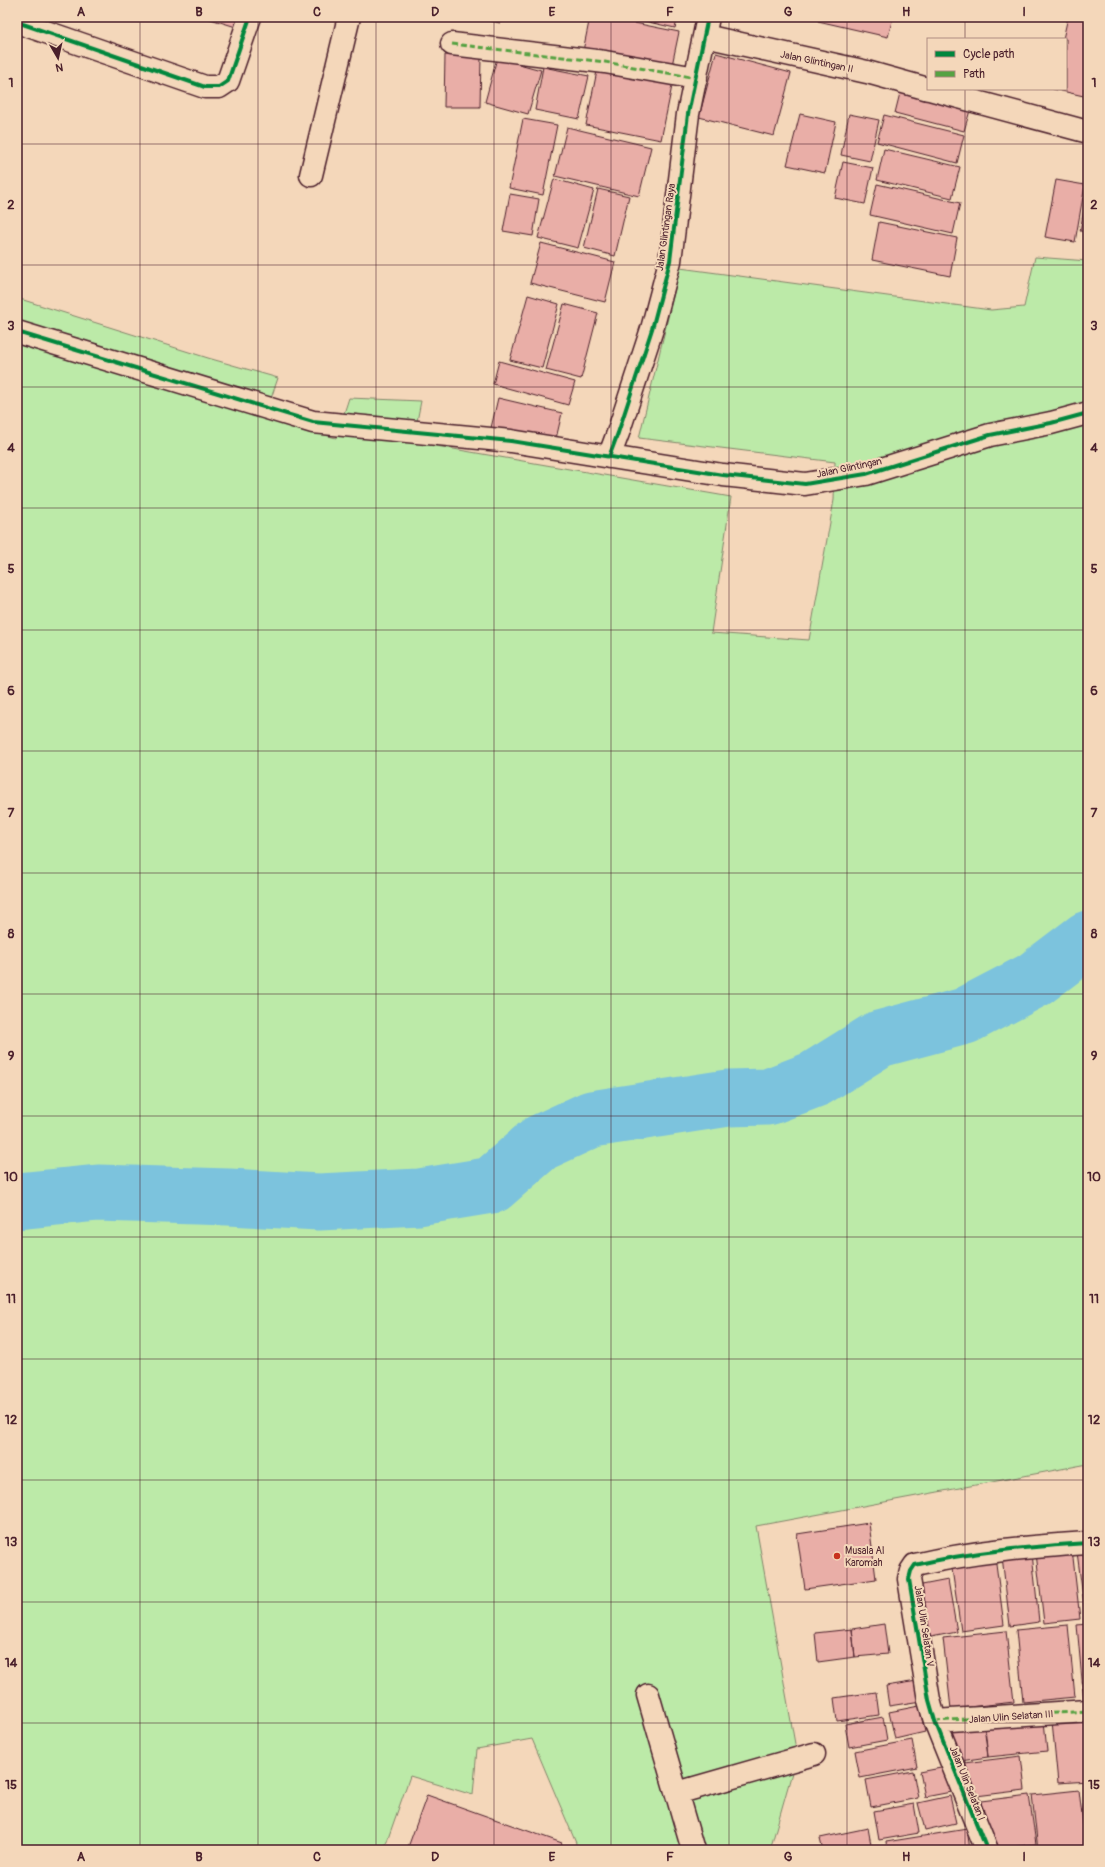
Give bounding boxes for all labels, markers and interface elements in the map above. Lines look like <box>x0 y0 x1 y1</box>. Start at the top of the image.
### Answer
text: A <box>77 4 86 20</box>
text: B <box>195 4 203 20</box>
text: C <box>313 4 321 20</box>
text: D <box>431 4 439 20</box>
text: E <box>549 4 556 20</box>
text: F <box>666 4 674 20</box>
text: G <box>784 4 793 20</box>
text: H <box>902 4 910 20</box>
text: I <box>1022 4 1026 20</box>
north arrow <box>38 38 78 78</box>
legend <box>927 38 1067 90</box>
text: Cycle path <box>963 47 1015 62</box>
street label: Jalan Glintingan II <box>779 48 854 76</box>
text: N <box>54 60 64 74</box>
text: Path <box>963 67 985 82</box>
text: 1 <box>8 75 14 91</box>
text: 1 <box>1091 75 1097 91</box>
street label: Jalan Glintingan Raya <box>654 182 678 272</box>
text: 2 <box>7 197 15 213</box>
text: 2 <box>1090 197 1098 213</box>
text: 3 <box>7 318 15 334</box>
text: 3 <box>1090 318 1098 334</box>
text: 4 <box>7 440 15 456</box>
text: 4 <box>1090 440 1098 456</box>
street label: Jalan Glintingan <box>815 455 883 481</box>
text: 5 <box>7 561 15 577</box>
text: 5 <box>1090 561 1098 577</box>
text: 6 <box>7 683 15 699</box>
text: 6 <box>1090 683 1098 699</box>
text: 7 <box>8 805 15 821</box>
text: 7 <box>1091 805 1098 821</box>
text: 8 <box>8 926 15 942</box>
text: 8 <box>1091 926 1098 942</box>
text: 9 <box>8 1048 15 1064</box>
text: 9 <box>1091 1048 1098 1064</box>
text: 10 <box>4 1169 18 1185</box>
text: 10 <box>1087 1169 1101 1185</box>
text: 11 <box>6 1291 16 1307</box>
text: 11 <box>1089 1291 1099 1307</box>
text: 12 <box>5 1412 17 1428</box>
text: 12 <box>1088 1412 1100 1428</box>
text: 13 <box>5 1534 17 1550</box>
text: 13 <box>1088 1534 1100 1550</box>
place label: Musala Al Karomah <box>845 1545 884 1569</box>
marker: Musala Al Karomah <box>832 1551 842 1561</box>
street label: Jalan Ulin Selatan V <box>912 1585 936 1668</box>
text: 14 <box>5 1655 18 1671</box>
text: 14 <box>1088 1655 1101 1671</box>
street label: Jalan Ulin Selatan III <box>968 1708 1054 1726</box>
street label: Jalan Ulin Selatan I <box>947 1744 987 1822</box>
text: 15 <box>5 1777 17 1793</box>
text: 15 <box>1088 1777 1100 1793</box>
text: A <box>77 1849 86 1865</box>
text: B <box>195 1849 203 1865</box>
text: C <box>313 1849 321 1865</box>
text: D <box>431 1849 439 1865</box>
text: E <box>549 1849 556 1865</box>
text: F <box>666 1849 674 1865</box>
text: G <box>784 1849 793 1865</box>
text: H <box>902 1849 910 1865</box>
text: I <box>1022 1849 1026 1865</box>

